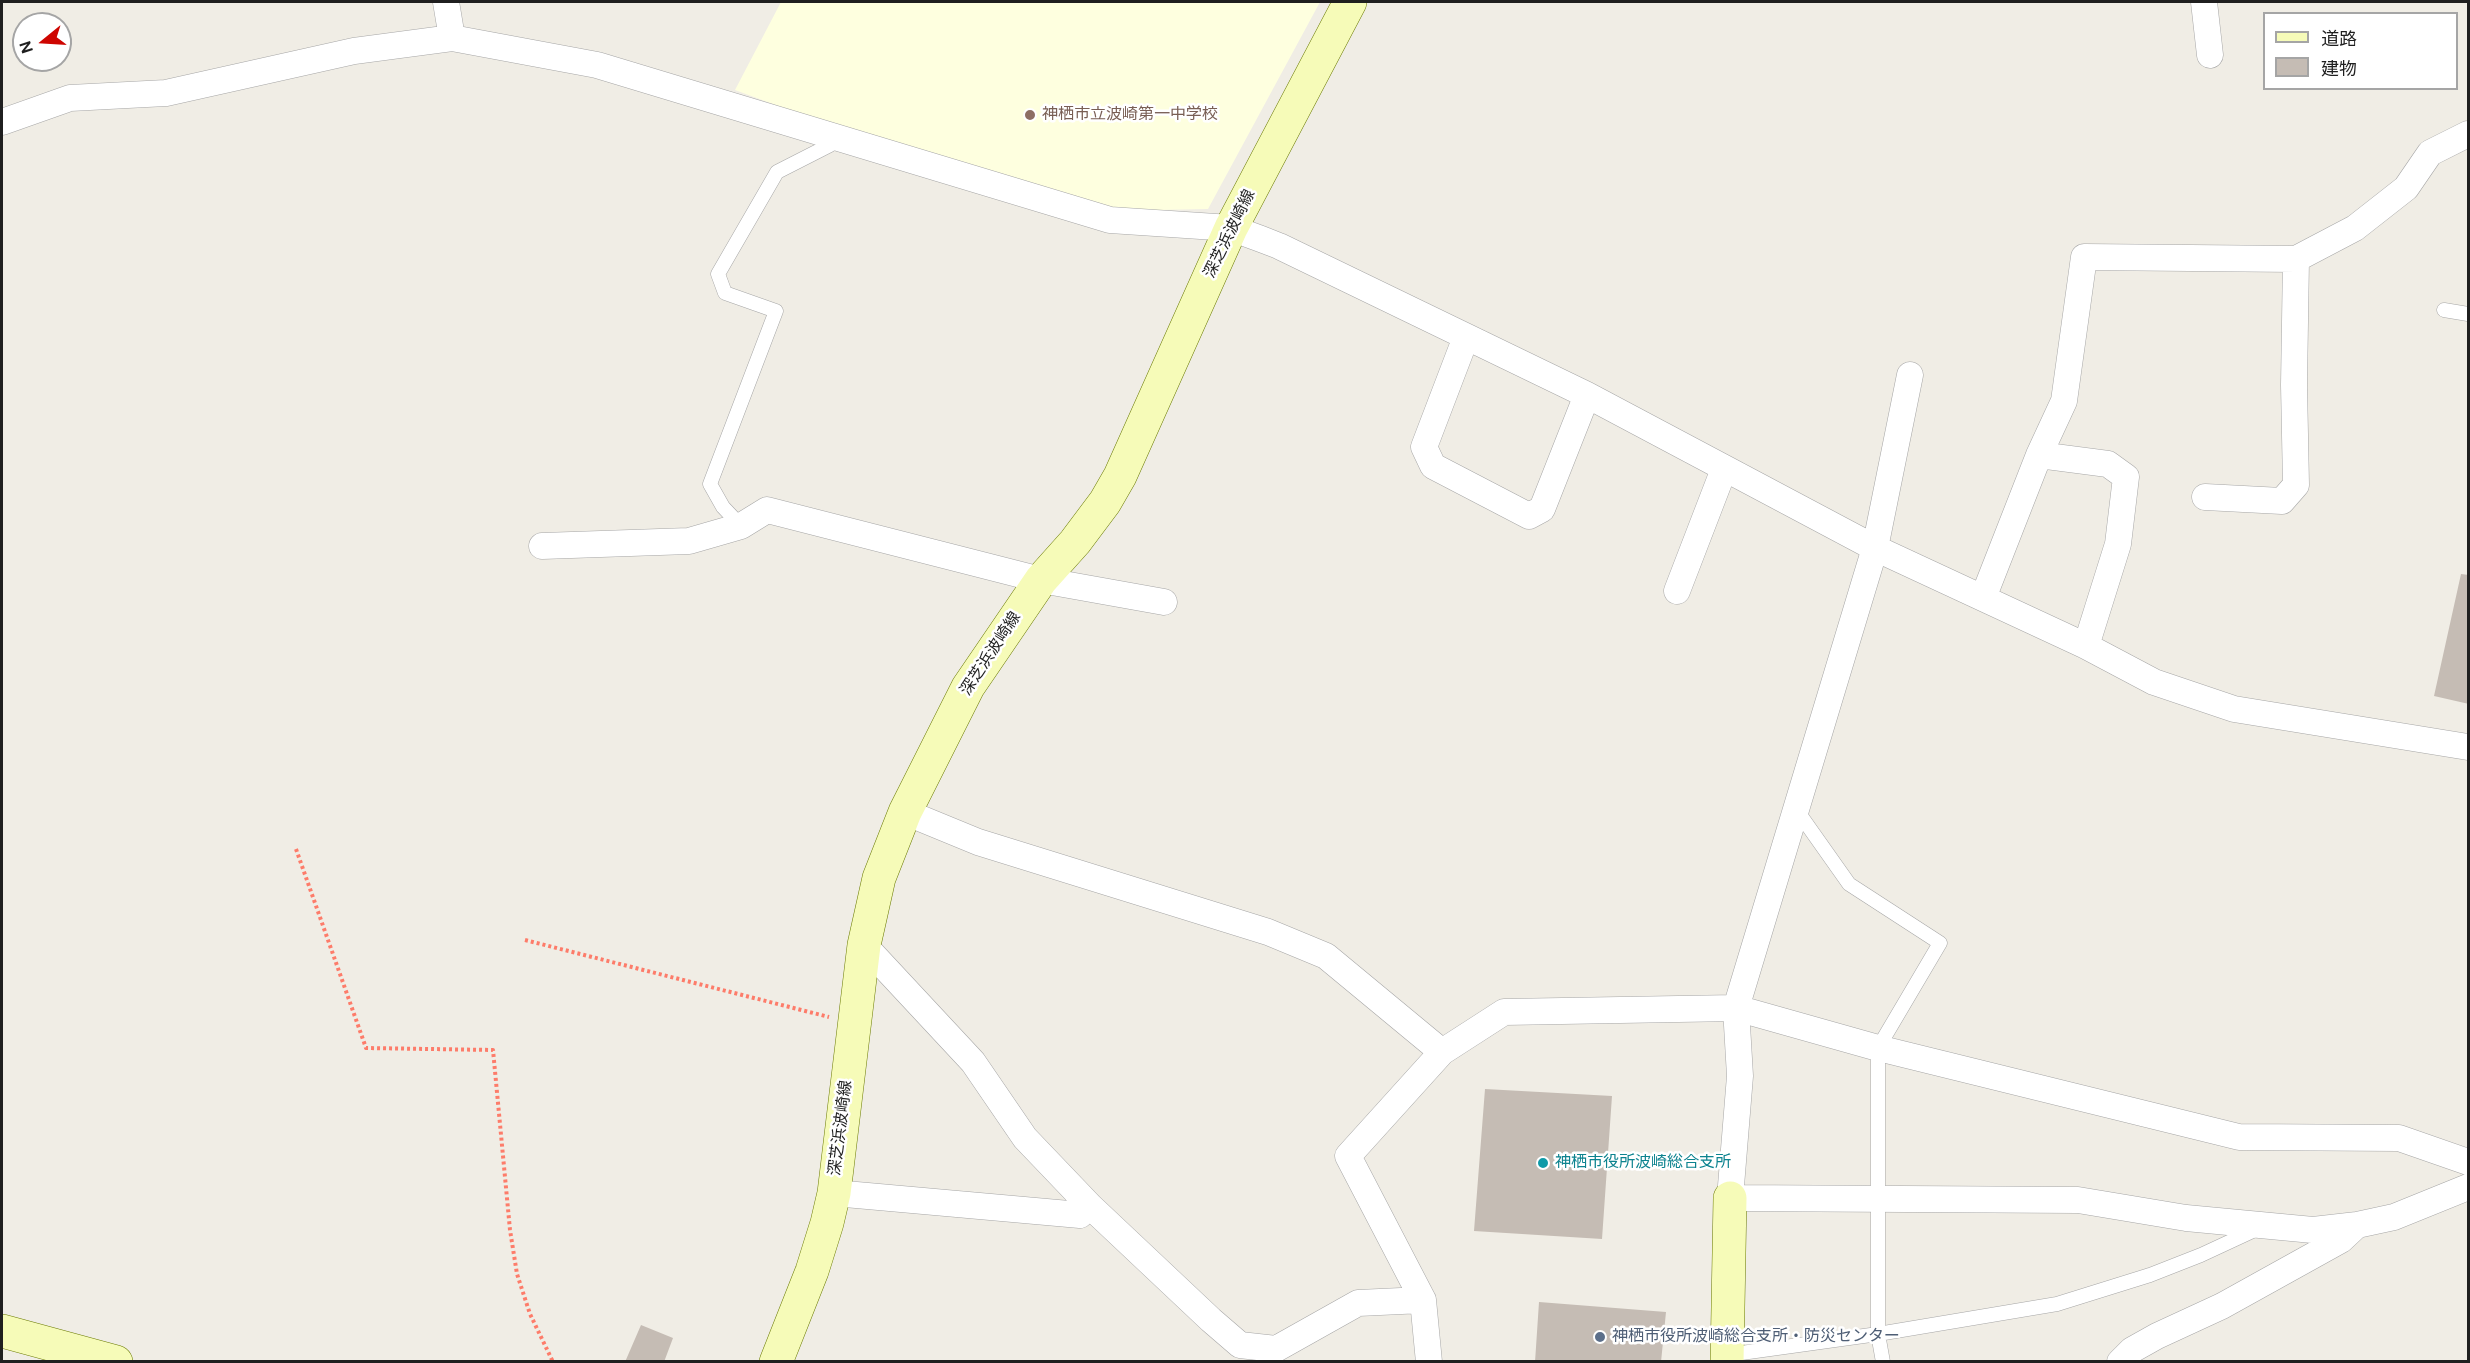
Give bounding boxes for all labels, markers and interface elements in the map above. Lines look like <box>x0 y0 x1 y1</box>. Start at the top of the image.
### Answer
north arrow <box>12 12 72 72</box>
legend <box>2263 12 2458 90</box>
text: 道路 <box>2321 27 2357 51</box>
text: N <box>15 38 38 56</box>
text: 建物 <box>2321 57 2357 81</box>
place label: 神栖市立波崎第一中学校 <box>1042 105 1218 125</box>
marker: 神栖市立波崎第一中学校 <box>1023 108 1037 122</box>
street label: 深芝浜波崎線 <box>1200 187 1260 281</box>
street label: 深芝浜波崎線 <box>957 609 1025 699</box>
street label: 深芝浜波崎線 <box>826 1079 856 1177</box>
place label: 神栖市役所波崎総合支所 <box>1555 1153 1731 1173</box>
marker: 神栖市役所波崎総合支所 <box>1536 1156 1550 1170</box>
place label: 神栖市役所波崎総合支所・防災センター <box>1612 1327 1900 1347</box>
marker: 神栖市役所波崎総合支所・防災センター <box>1593 1330 1607 1344</box>

